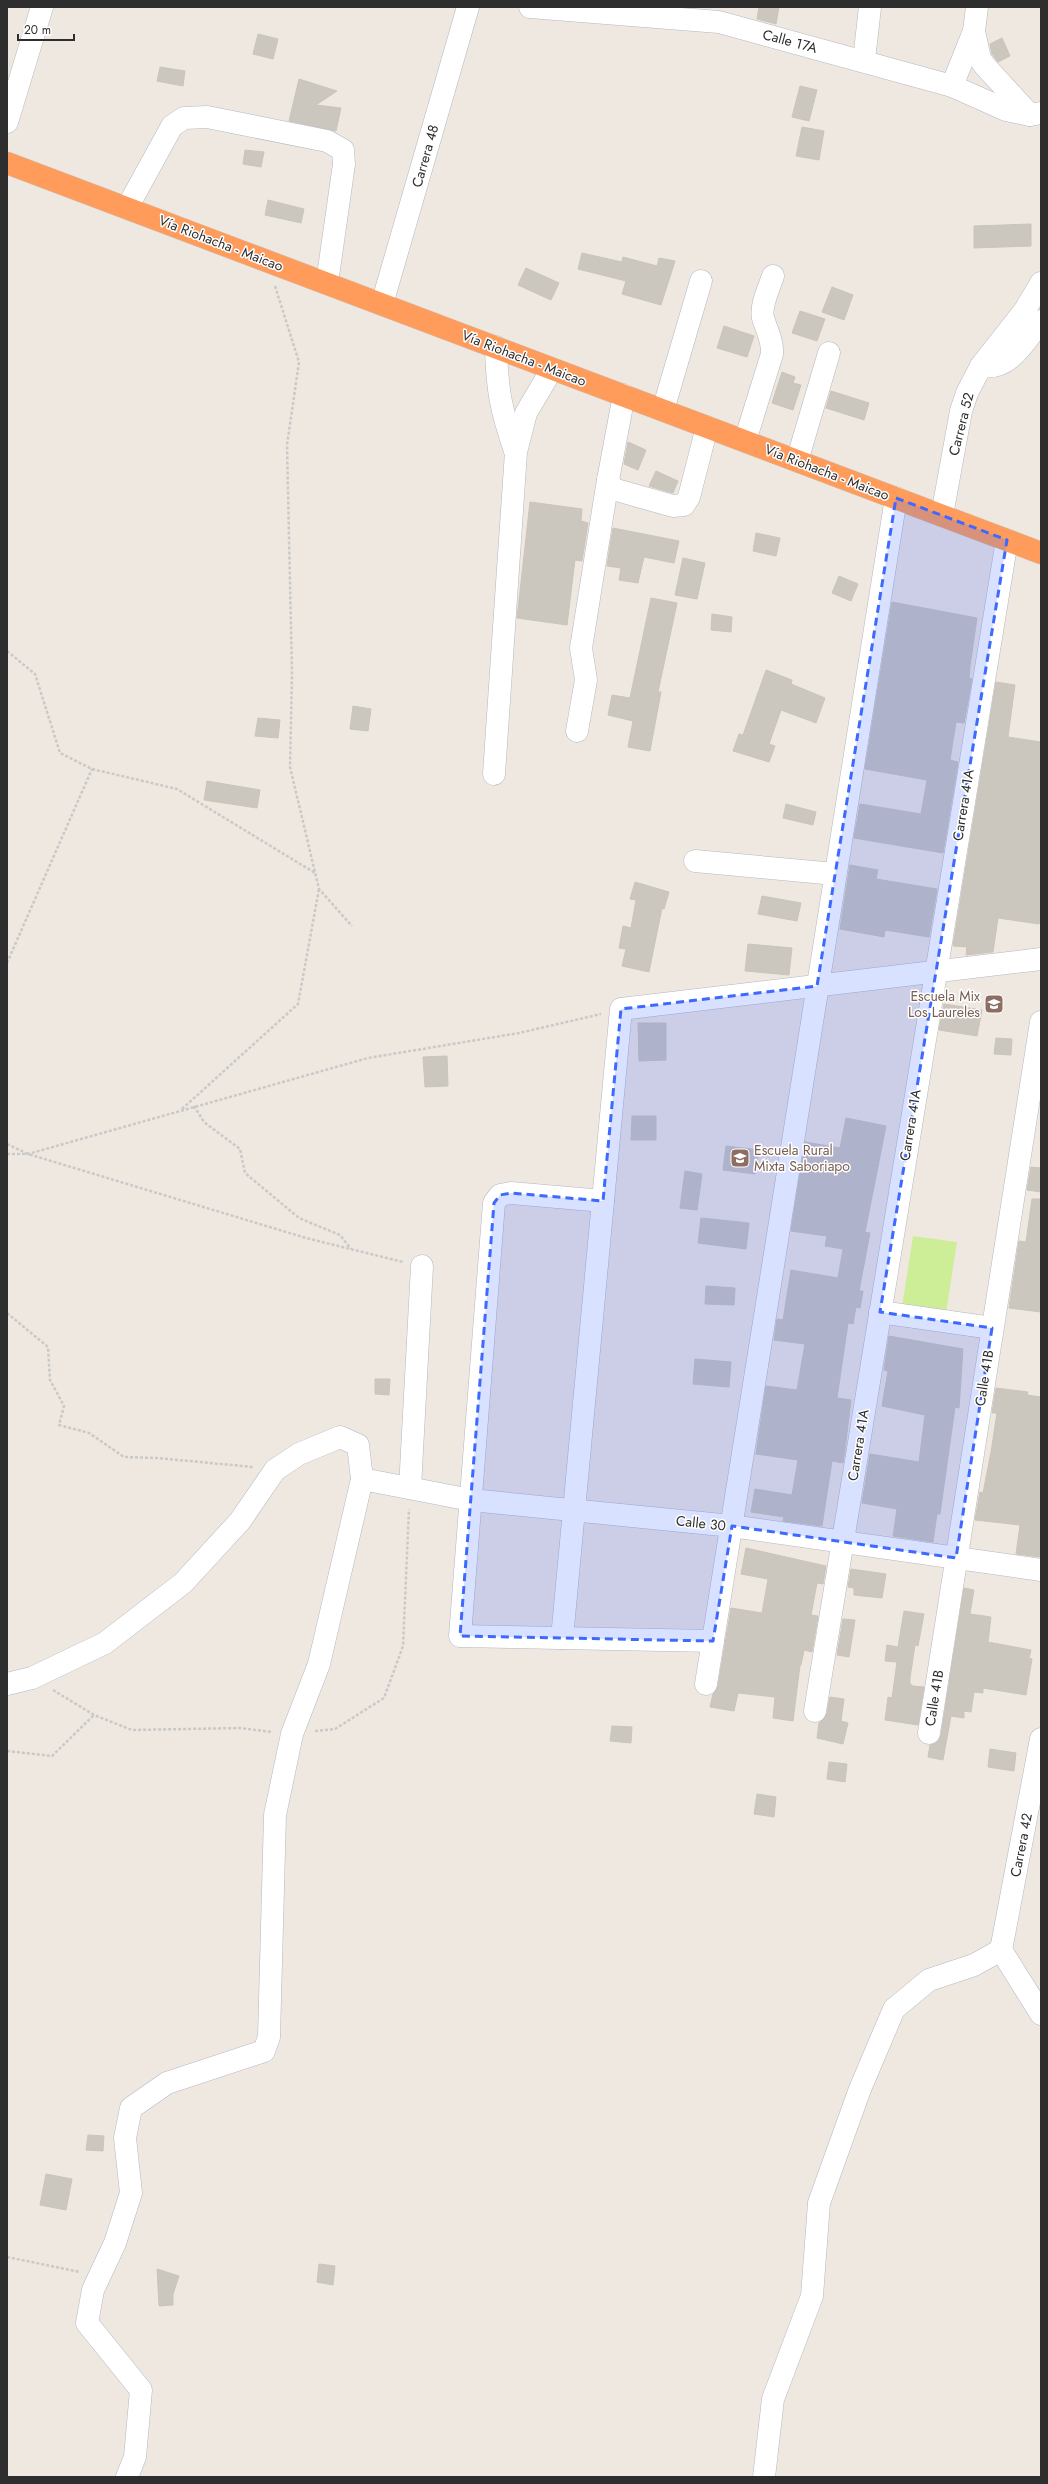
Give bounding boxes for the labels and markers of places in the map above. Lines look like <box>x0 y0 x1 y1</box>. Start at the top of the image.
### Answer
place label: Escuela Mix Los Laureles <box>908 986 980 1022</box>
school or university icon: Escuela Mix Los Laureles <box>983 993 1005 1015</box>
place label: Escuela Rural Mixta Saboriapo <box>754 1140 850 1176</box>
school or university icon: Escuela Rural Mixta Saboriapo <box>729 1147 751 1169</box>

